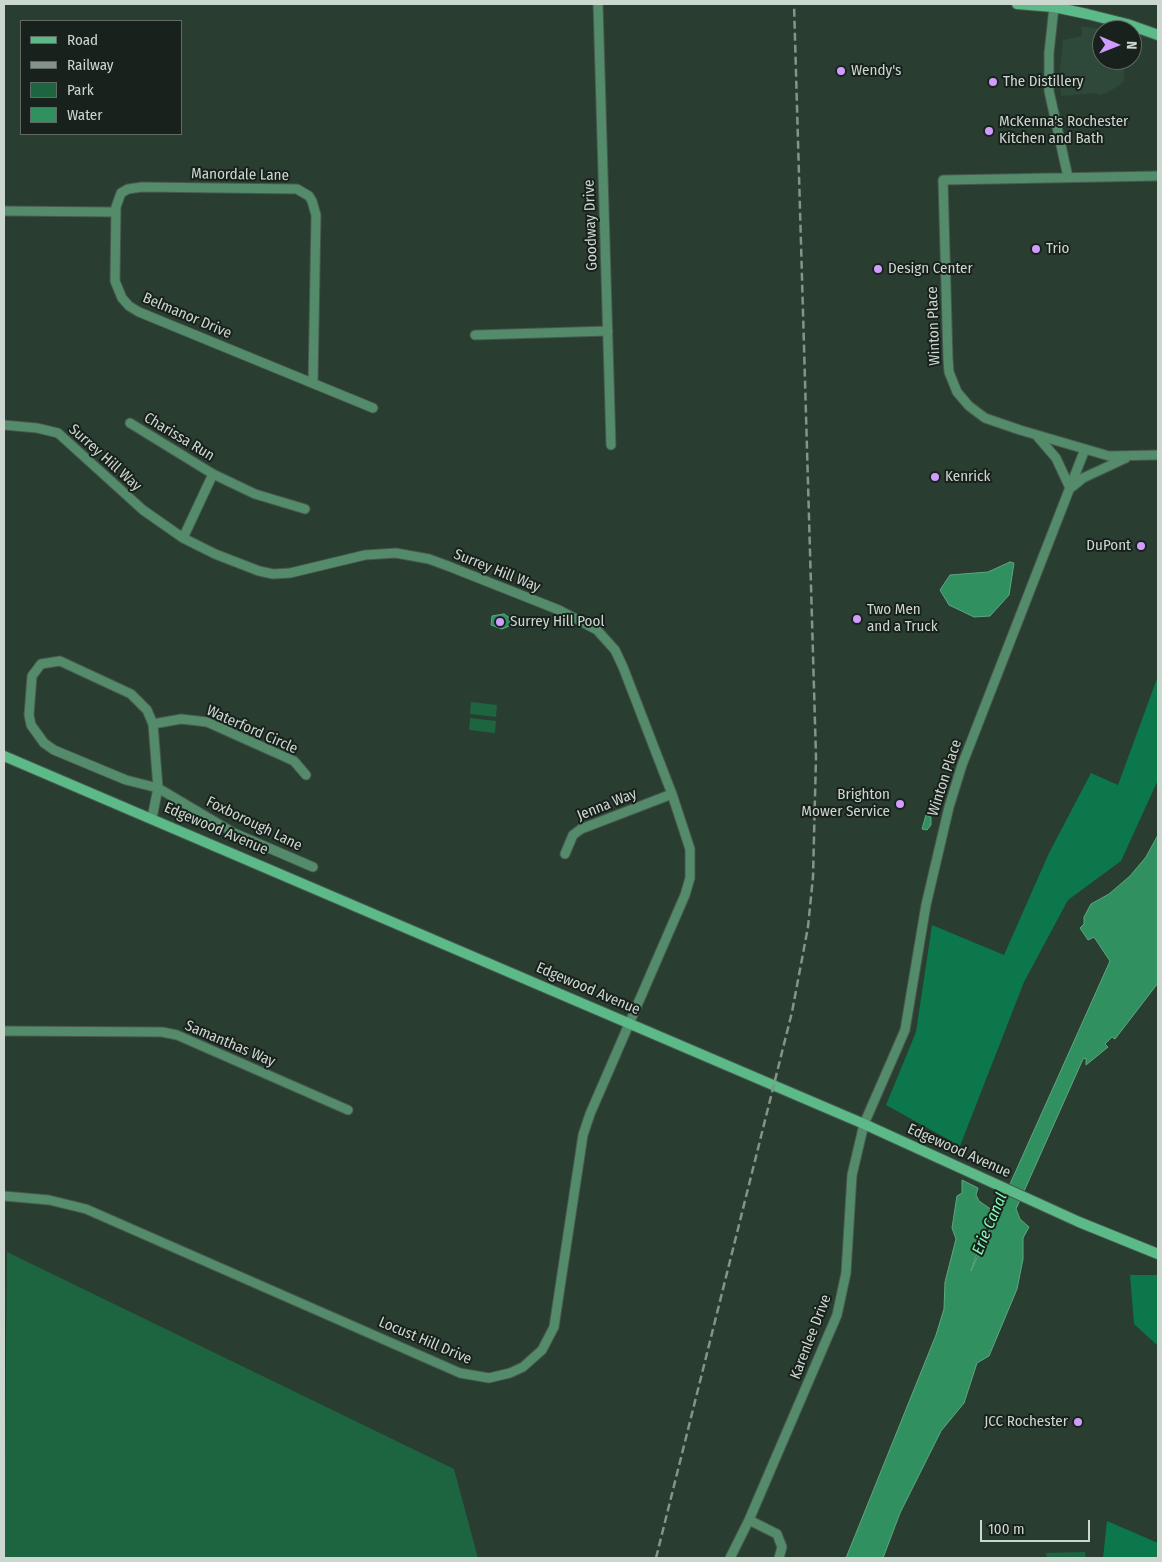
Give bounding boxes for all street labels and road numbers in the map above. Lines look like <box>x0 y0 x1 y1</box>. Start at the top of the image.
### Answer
street label: Manordale Lane <box>191 165 289 185</box>
street label: Goodway Drive <box>580 179 602 271</box>
street label: Winton Place <box>924 286 944 366</box>
street label: Belmanor Drive <box>140 289 234 343</box>
street label: Charissa Run <box>140 409 218 465</box>
street label: Surrey Hill Way <box>65 421 145 495</box>
street label: Surrey Hill Way <box>451 545 543 597</box>
street label: Waterford Circle <box>204 702 300 758</box>
street label: Winton Place <box>924 737 966 819</box>
street label: Jenna Way <box>575 785 639 825</box>
street label: Foxborough Lane <box>203 793 305 855</box>
street label: Edgewood Avenue <box>161 799 271 859</box>
street label: Edgewood Avenue <box>533 959 643 1019</box>
street label: Samanthas Way <box>182 1017 278 1071</box>
street label: Edgewood Avenue <box>905 1120 1013 1182</box>
street label: Karenlee Drive <box>787 1292 835 1382</box>
street label: Locust Hill Drive <box>376 1313 474 1369</box>

